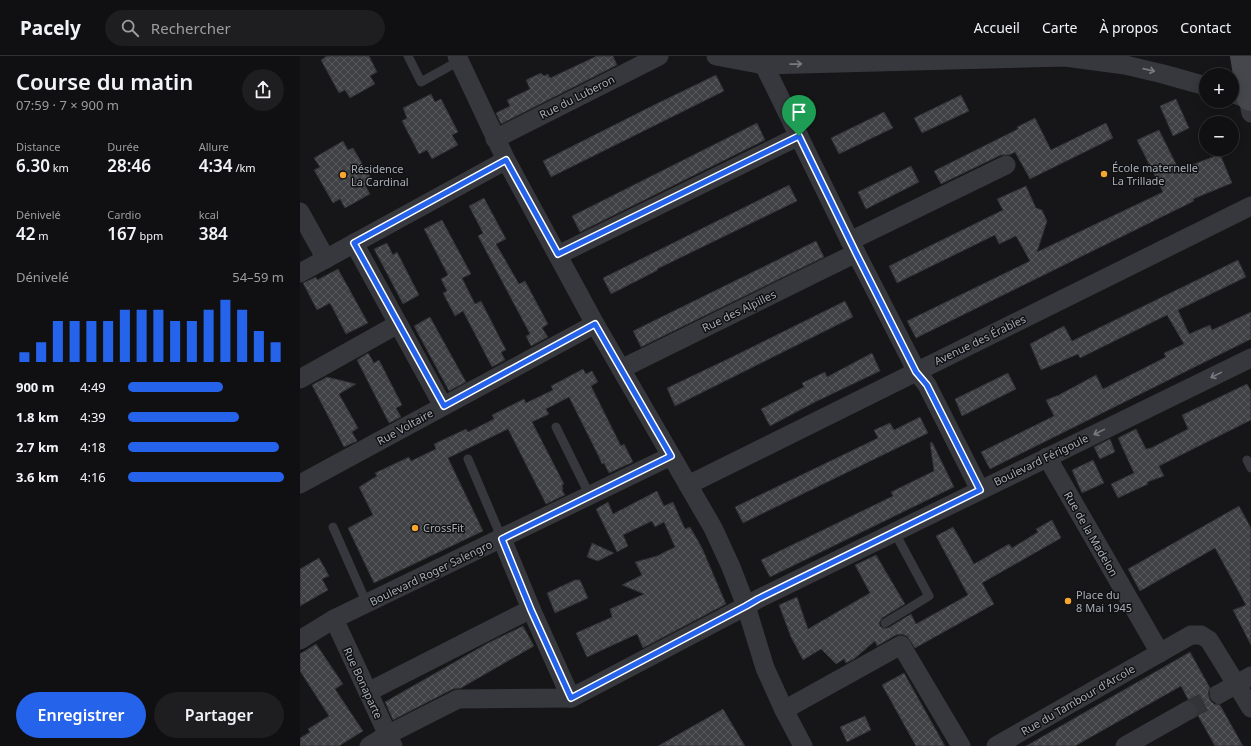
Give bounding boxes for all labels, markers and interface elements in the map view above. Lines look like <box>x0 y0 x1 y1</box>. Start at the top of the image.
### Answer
search box <box>105 10 385 46</box>
text: Pacely <box>20 15 81 41</box>
icon: search <box>119 17 141 39</box>
text: Rechercher <box>151 18 231 38</box>
text: Accueil <box>974 18 1020 37</box>
text: Carte <box>1042 18 1077 37</box>
text: À propos <box>1099 18 1158 37</box>
text: Contact <box>1180 18 1231 37</box>
one-way arrow <box>789 60 802 68</box>
text: Course du matin <box>16 66 193 96</box>
one-way arrow <box>1142 67 1155 75</box>
map controls <box>1199 68 1239 156</box>
button: + <box>1199 68 1239 108</box>
button: share <box>242 69 284 111</box>
street label: Rue du Luberon <box>537 71 617 122</box>
pin <box>782 95 816 136</box>
text: 07:59 · 7 × 900 m <box>16 96 119 114</box>
icon: arrive <box>788 101 810 123</box>
button: − <box>1199 116 1239 156</box>
text: Distance <box>16 139 61 154</box>
text: Durée <box>107 139 139 154</box>
text: Allure <box>199 139 229 154</box>
text: 6.30 <box>16 154 50 177</box>
text: 28:46 <box>107 154 151 177</box>
text: 4:34 <box>199 154 233 177</box>
text: km <box>50 160 69 175</box>
text: /km <box>233 160 256 175</box>
place label: École maternelle La Trillade <box>1112 160 1198 188</box>
place label: Résidence La Cardinal <box>351 161 409 189</box>
marker: École maternelle La Trillade <box>1099 169 1109 179</box>
marker: Résidence La Cardinal <box>338 170 348 180</box>
text: Dénivelé <box>16 207 61 222</box>
text: Cardio <box>107 207 141 222</box>
text: kcal <box>199 207 219 222</box>
text: 42 <box>16 222 35 245</box>
text: 167 <box>107 222 137 245</box>
text: 384 <box>199 222 228 245</box>
text: m <box>35 228 49 243</box>
text: bpm <box>137 228 163 243</box>
text: Dénivelé <box>16 268 69 286</box>
text: 54–59 m <box>232 268 284 286</box>
street label: Rue des Alpilles <box>699 286 778 335</box>
street label: Avenue des Érables <box>931 311 1028 368</box>
one-way arrow <box>1210 372 1222 379</box>
text: 900 m <box>16 378 54 396</box>
text: 4:49 <box>80 378 106 396</box>
street label: Rue Voltaire <box>374 405 436 448</box>
text: 1.8 km <box>16 408 59 426</box>
text: 4:39 <box>80 408 106 426</box>
one-way arrow <box>1093 429 1105 436</box>
street label: Boulevard Férigoule <box>991 430 1091 489</box>
text: 2.7 km <box>16 438 59 456</box>
text: 4:18 <box>80 438 106 456</box>
text: 3.6 km <box>16 468 59 486</box>
text: 4:16 <box>80 468 106 486</box>
street label: Rue de la Madelon <box>1061 489 1122 579</box>
place label: CrossFit <box>423 520 464 535</box>
marker: CrossFit <box>410 523 420 533</box>
street label: Boulevard Roger Salengro <box>367 536 495 609</box>
place label: Place du 8 Mai 1945 <box>1076 587 1132 615</box>
marker: Place du 8 Mai 1945 <box>1063 596 1073 606</box>
street label: Rue Bonaparte <box>340 645 387 721</box>
street label: Rue du Tambour d'Arcole <box>1018 661 1137 738</box>
button: Enregistrer <box>16 692 146 738</box>
button: Partager <box>154 692 284 738</box>

